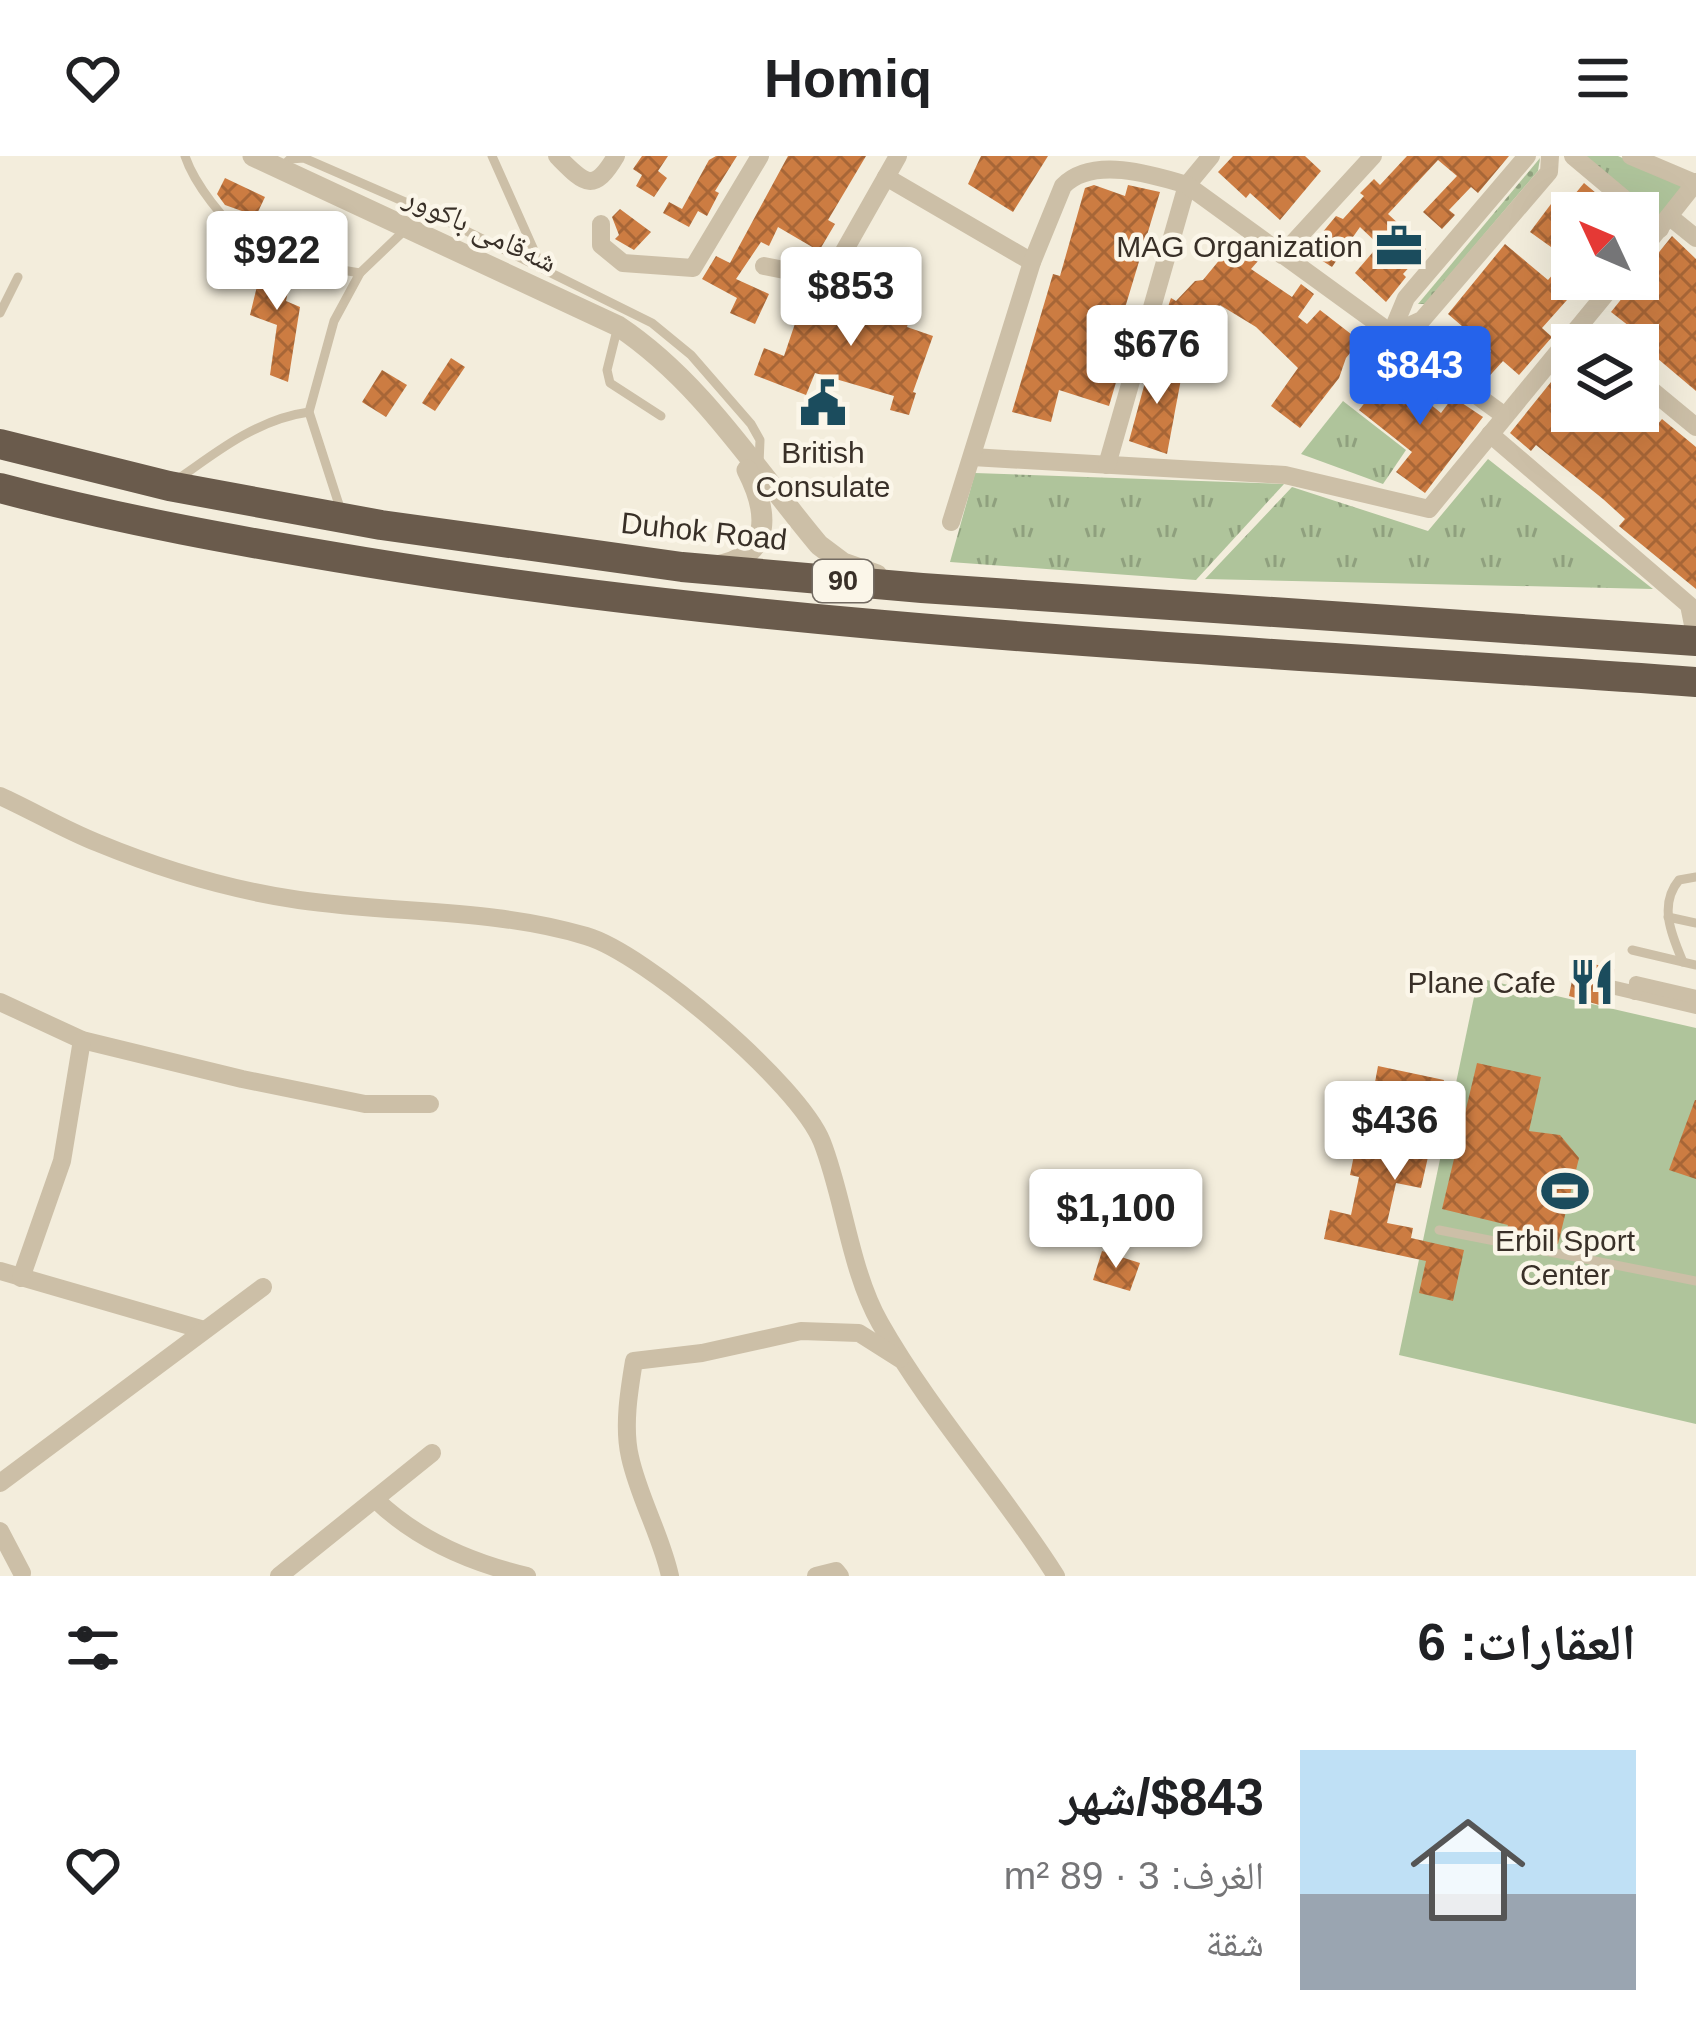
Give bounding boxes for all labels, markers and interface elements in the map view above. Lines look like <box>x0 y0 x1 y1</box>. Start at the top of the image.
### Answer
icon: heart <box>60 45 126 111</box>
icon: menu <box>1570 45 1636 111</box>
text: Homiq <box>764 48 932 108</box>
street label: شەقامی باکوور <box>398 179 562 280</box>
north arrow <box>1551 192 1659 300</box>
map controls <box>1551 192 1659 432</box>
pin: $922 <box>206 211 348 313</box>
office icon: MAG Organization <box>1374 221 1424 271</box>
text: $922 <box>234 228 320 271</box>
place label: MAG Organization <box>1116 230 1363 263</box>
pin: $853 <box>780 247 922 349</box>
text: $853 <box>808 264 894 307</box>
pin: $676 <box>1086 305 1228 407</box>
text: $676 <box>1114 322 1200 365</box>
button: layers <box>1551 324 1659 432</box>
pin: $843 <box>1349 326 1491 428</box>
text: $843 <box>1377 343 1463 386</box>
public building icon: British Consulate <box>798 378 848 428</box>
place label: British Consulate <box>755 436 891 503</box>
street label: Duhok Road <box>619 506 789 556</box>
road number: 90 <box>813 560 873 602</box>
restaurant icon: Plane Cafe <box>1567 957 1617 1007</box>
place label: Plane Cafe <box>1408 966 1556 999</box>
pin: $436 <box>1324 1081 1466 1183</box>
text: $436 <box>1352 1098 1438 1141</box>
sports icon: Erbil Sport Center <box>1540 1166 1590 1216</box>
pin: $1,100 <box>1018 1169 1214 1271</box>
text: $1,100 <box>1056 1186 1176 1229</box>
place label: Erbil Sport Center <box>1495 1224 1636 1291</box>
text: العقارات: 6 <box>1418 1614 1636 1671</box>
icon: filters <box>60 1615 126 1681</box>
text: $843/شهر <box>1060 1769 1264 1826</box>
icon: home <box>1396 1798 1540 1942</box>
icon: heart <box>60 1837 126 1903</box>
text: الغرف: 3 · 89 m² <box>1004 1854 1264 1897</box>
text: شقة <box>1206 1921 1264 1964</box>

